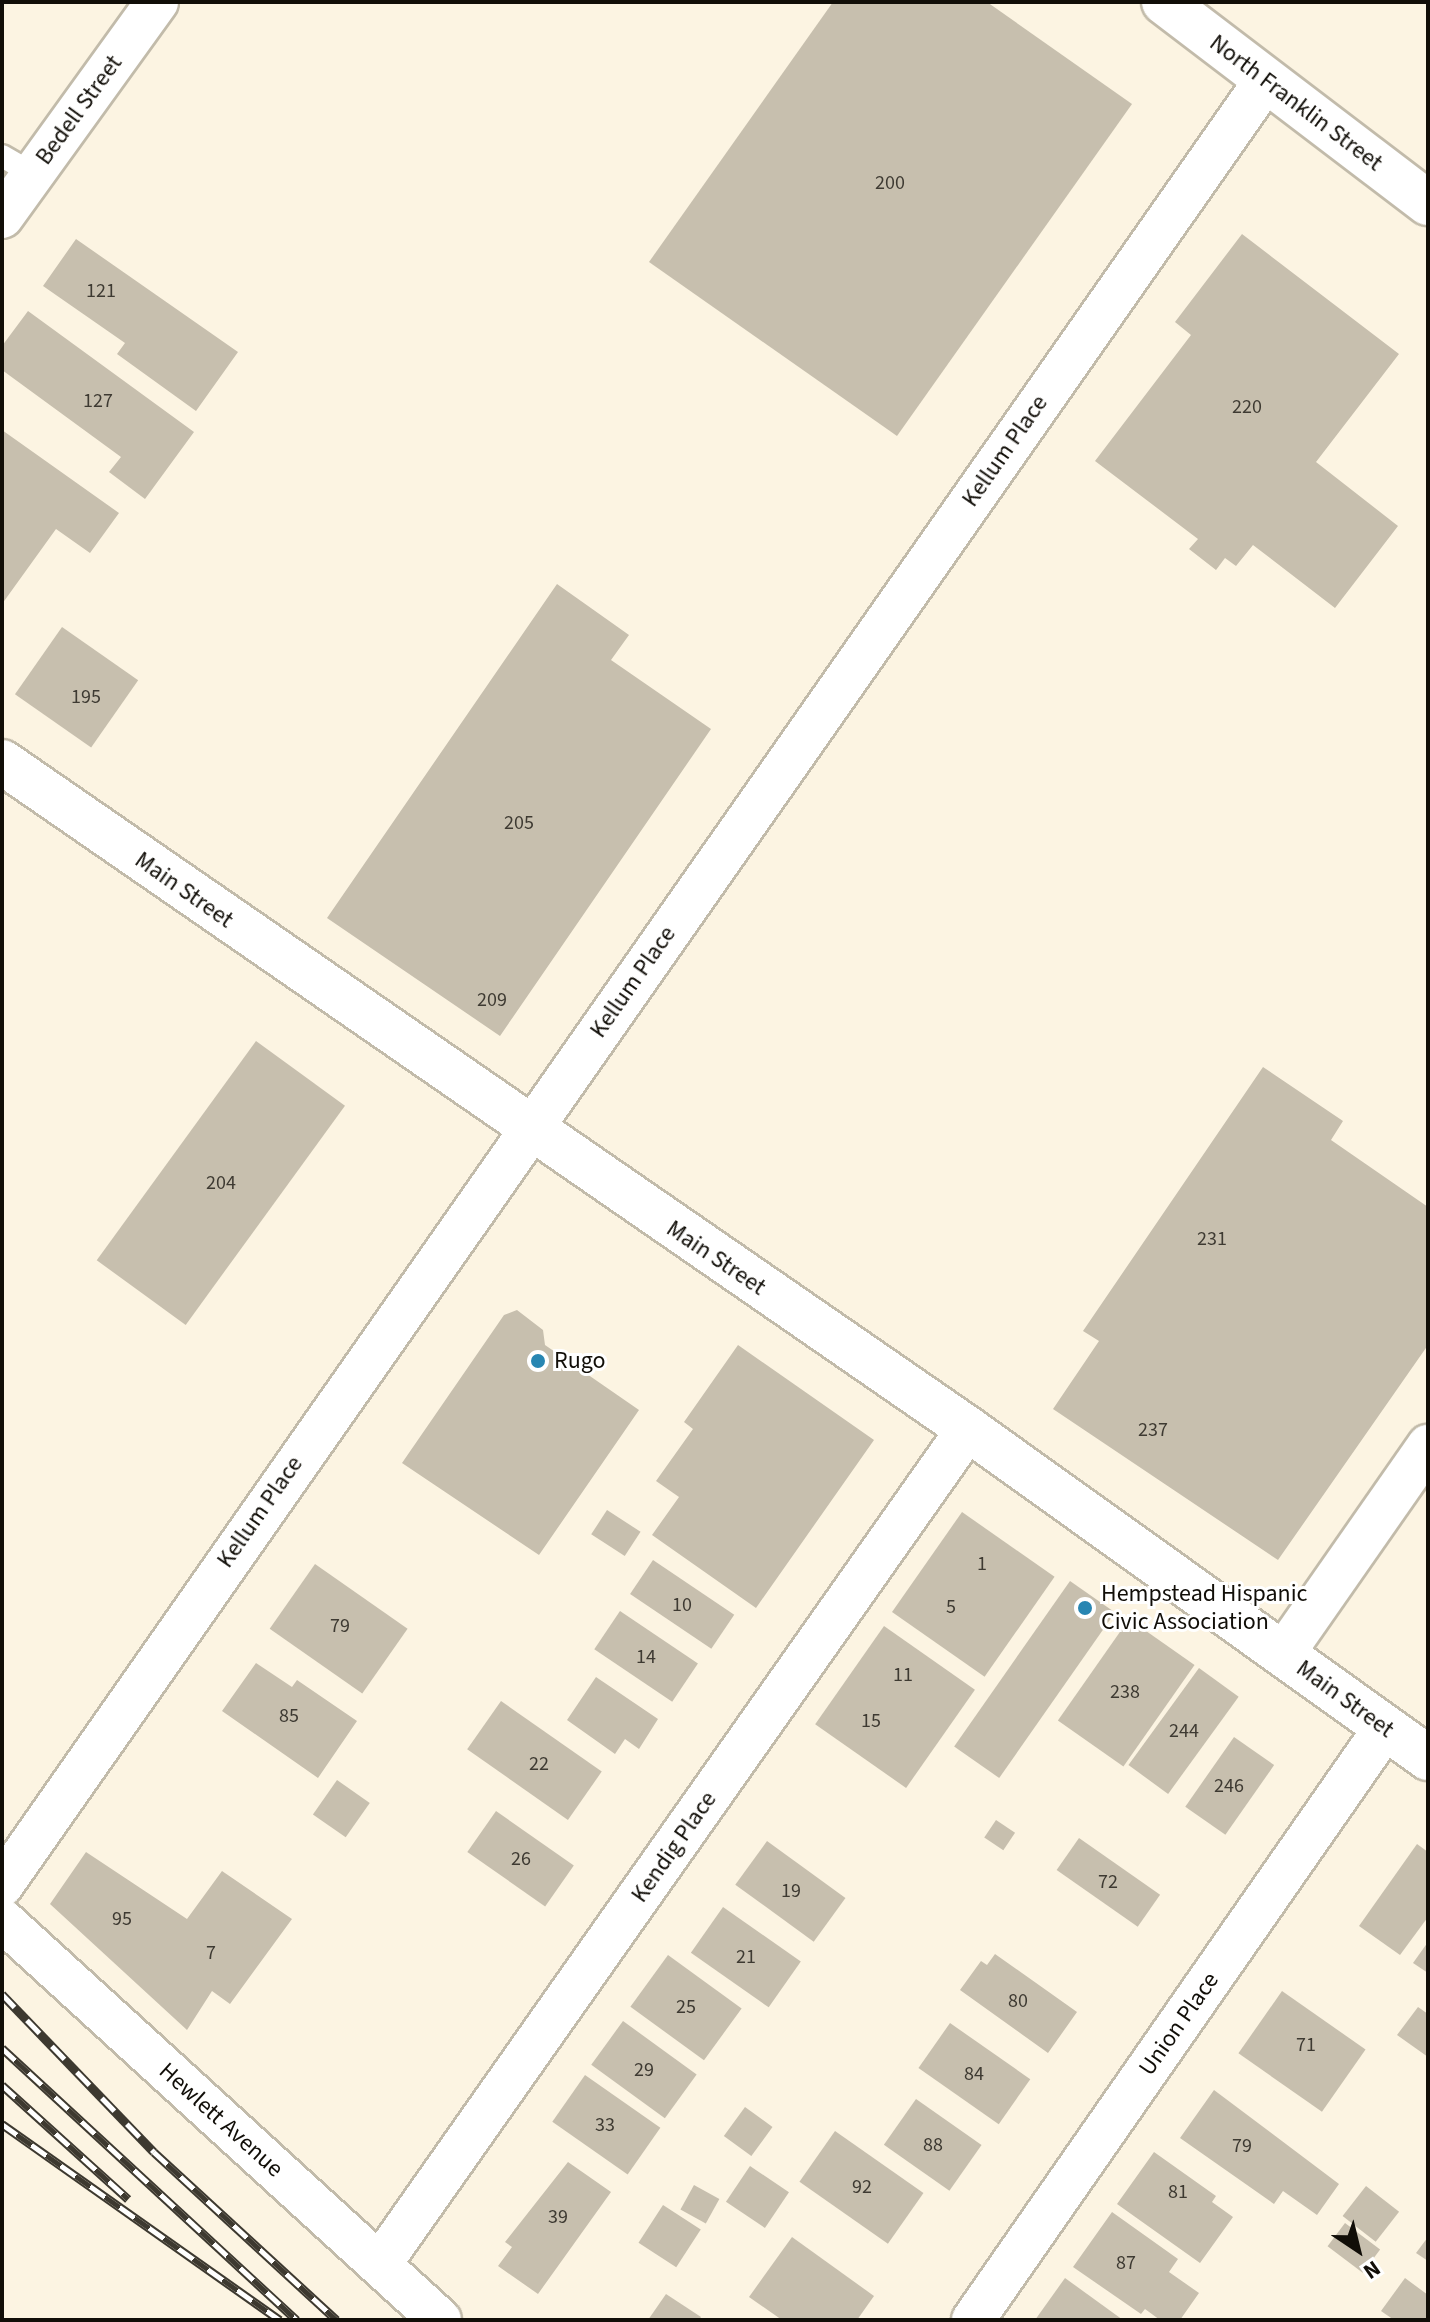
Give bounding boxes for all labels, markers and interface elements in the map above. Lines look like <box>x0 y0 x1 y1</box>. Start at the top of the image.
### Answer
street label: North Franklin Street <box>1204 29 1388 177</box>
street label: Bedell Street <box>30 50 128 170</box>
house number: 200 <box>875 171 905 195</box>
house number: 121 <box>86 279 116 303</box>
house number: 127 <box>83 389 113 413</box>
street label: Kellum Place <box>956 390 1054 512</box>
house number: 220 <box>1232 395 1262 419</box>
house number: 195 <box>71 685 101 709</box>
house number: 205 <box>504 811 534 835</box>
street label: Main Street <box>129 846 239 934</box>
street label: Kellum Place <box>584 921 682 1043</box>
house number: 209 <box>477 988 507 1012</box>
house number: 204 <box>206 1171 236 1195</box>
street label: Main Street <box>661 1214 771 1302</box>
house number: 231 <box>1197 1227 1227 1251</box>
place label: Rugo <box>554 1347 605 1375</box>
marker: Rugo <box>529 1352 547 1370</box>
house number: 237 <box>1138 1418 1168 1442</box>
street label: Kellum Place <box>211 1451 309 1573</box>
house number: 1 <box>977 1552 987 1576</box>
place label: Hempstead Hispanic Civic Association <box>1101 1580 1308 1636</box>
house number: 10 <box>672 1593 692 1617</box>
house number: 5 <box>946 1595 956 1619</box>
marker: Hempstead Hispanic Civic Association <box>1076 1599 1094 1617</box>
house number: 79 <box>330 1614 350 1638</box>
house number: 14 <box>636 1645 656 1669</box>
street label: Main Street <box>1291 1654 1399 1744</box>
house number: 11 <box>893 1663 913 1687</box>
house number: 238 <box>1110 1680 1140 1704</box>
house number: 85 <box>279 1704 299 1728</box>
house number: 15 <box>861 1709 881 1733</box>
house number: 244 <box>1169 1719 1199 1743</box>
house number: 22 <box>529 1752 549 1776</box>
house number: 246 <box>1214 1774 1244 1798</box>
street label: Kendig Place <box>625 1786 723 1908</box>
house number: 26 <box>511 1847 531 1871</box>
house number: 72 <box>1098 1870 1118 1894</box>
house number: 19 <box>781 1879 801 1903</box>
house number: 95 <box>112 1907 132 1931</box>
house number: 7 <box>206 1941 216 1965</box>
house number: 21 <box>736 1945 756 1969</box>
street label: Union Place <box>1133 1967 1225 2081</box>
house number: 80 <box>1008 1989 1028 2013</box>
house number: 25 <box>676 1995 696 2019</box>
house number: 71 <box>1296 2033 1316 2057</box>
street label: Hewlett Avenue <box>153 2057 289 2183</box>
house number: 29 <box>634 2058 654 2082</box>
house number: 84 <box>964 2062 984 2086</box>
house number: 33 <box>595 2113 615 2137</box>
house number: 88 <box>923 2133 943 2157</box>
house number: 79 <box>1232 2134 1252 2158</box>
house number: 92 <box>852 2175 872 2199</box>
house number: 81 <box>1168 2180 1188 2204</box>
house number: 39 <box>548 2205 568 2229</box>
north arrow <box>1318 2210 1398 2290</box>
house number: 87 <box>1116 2251 1136 2275</box>
text: N <box>1357 2252 1387 2287</box>

